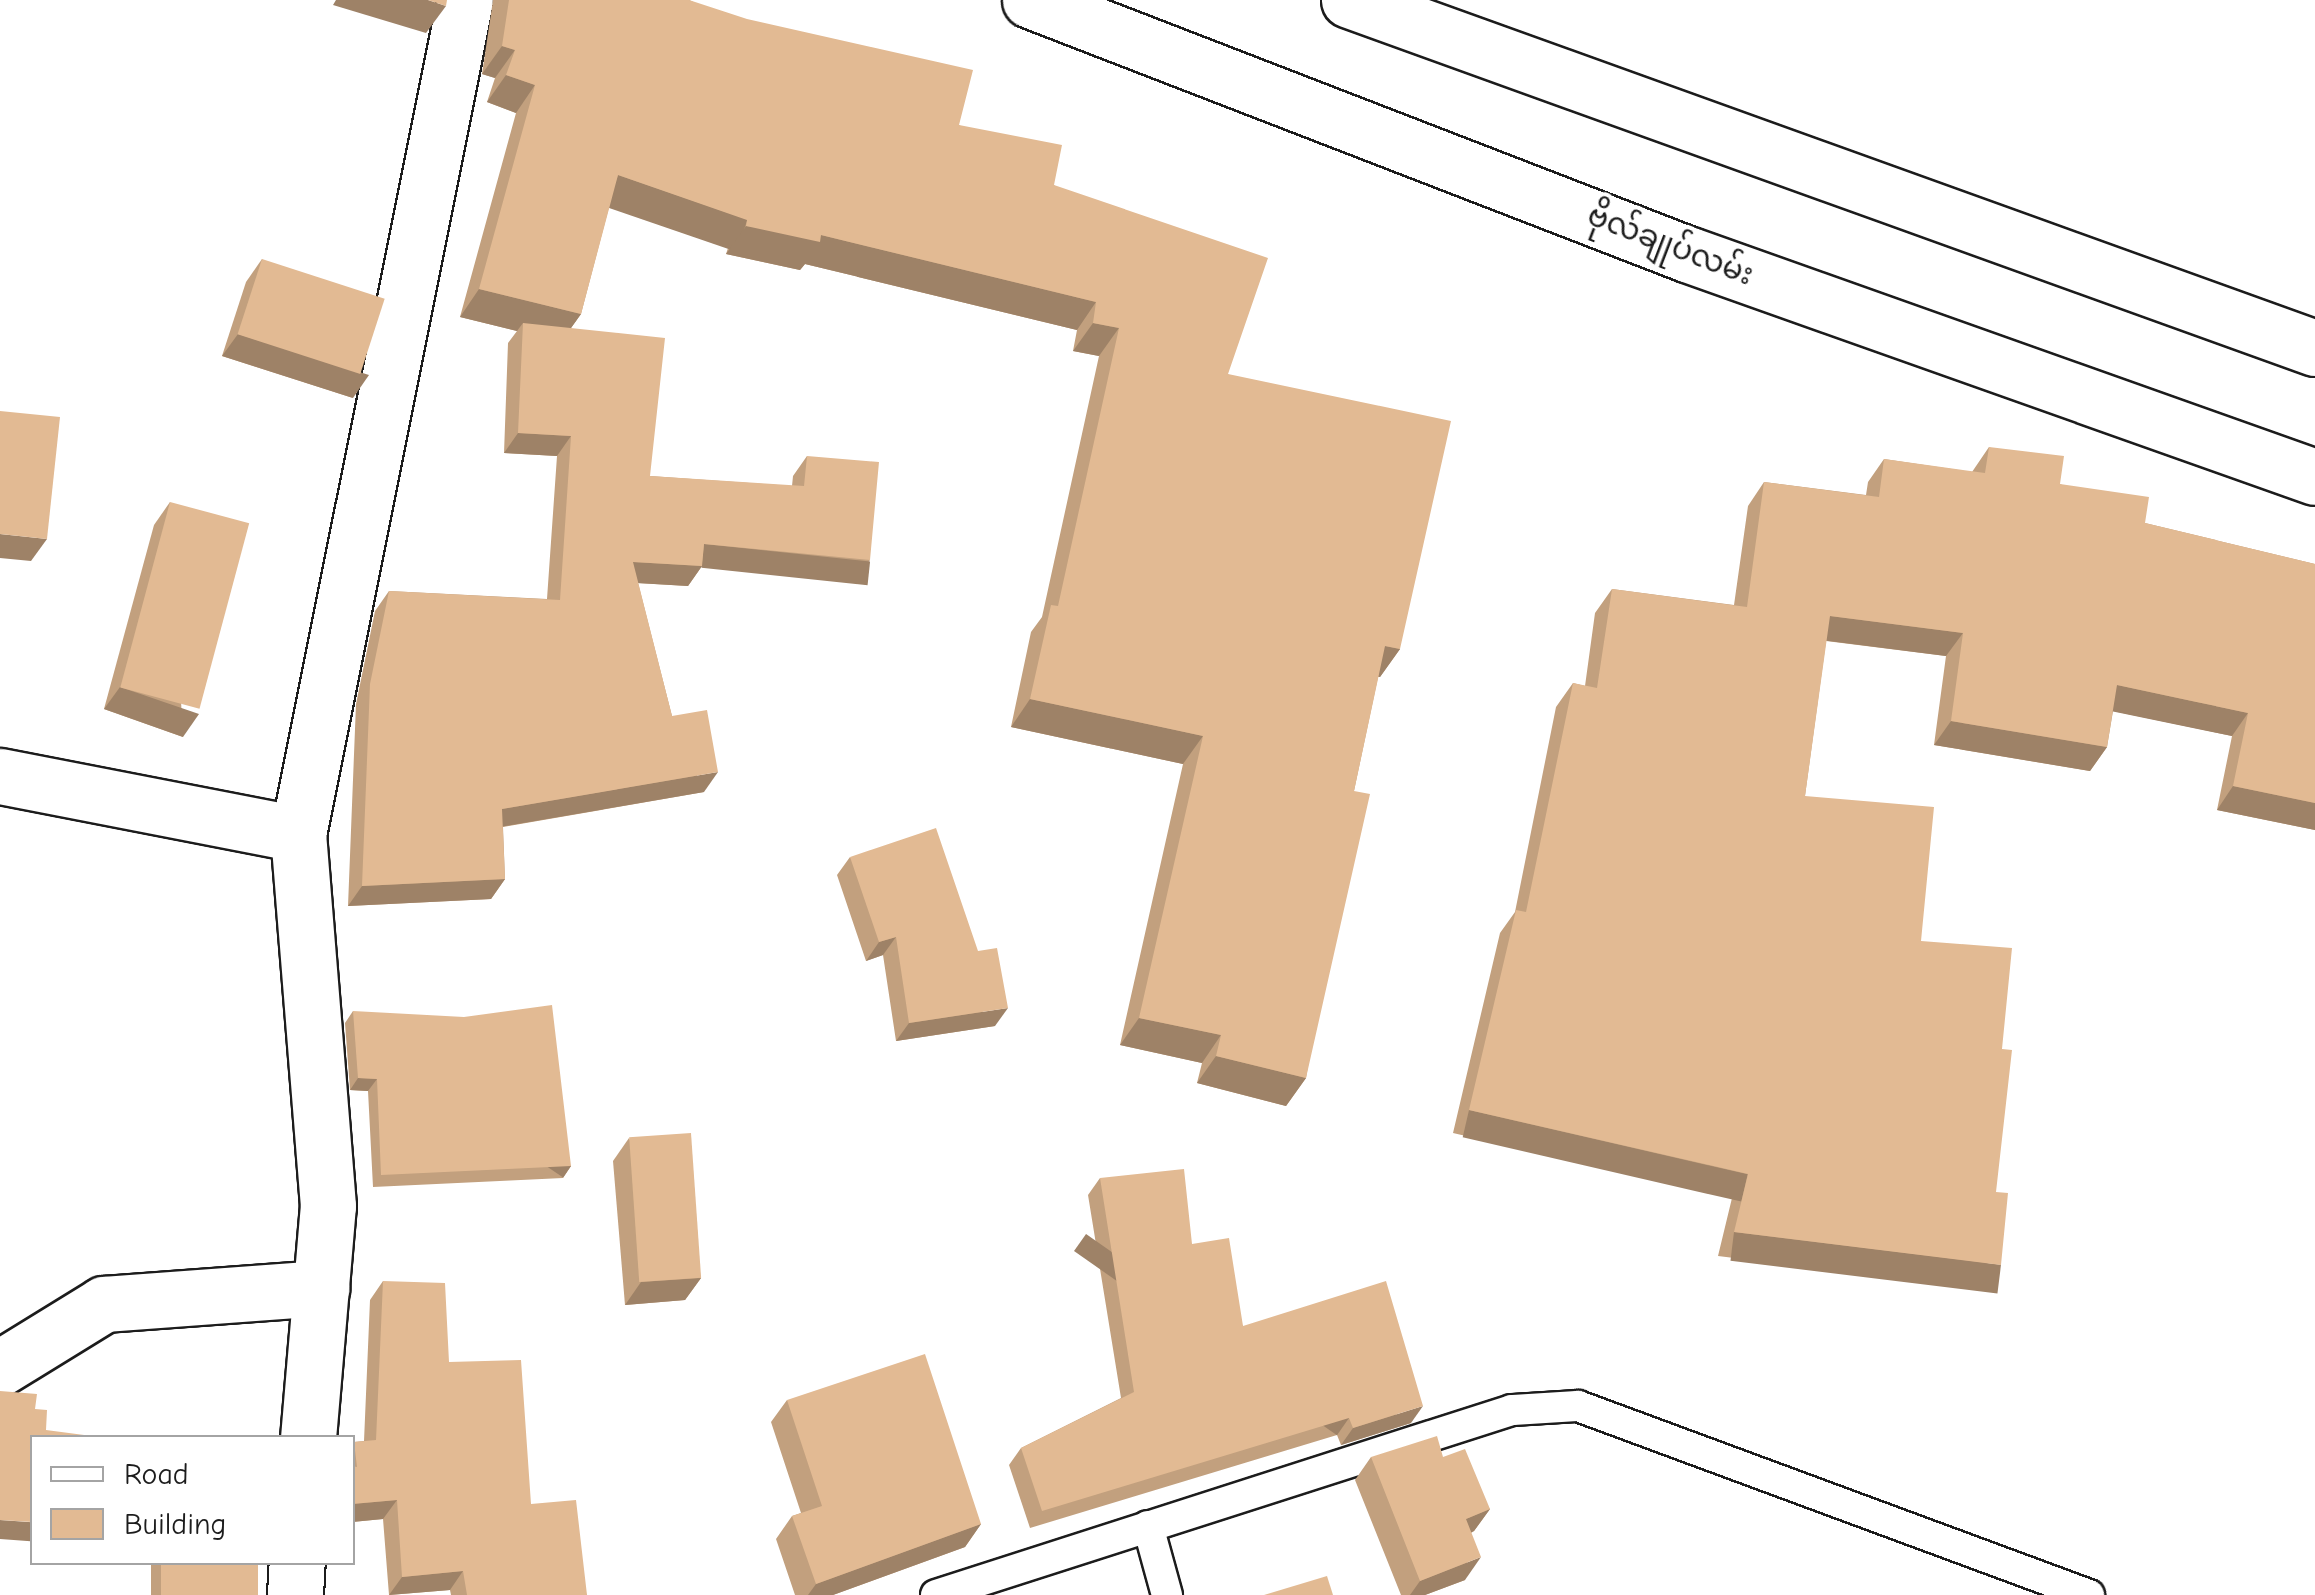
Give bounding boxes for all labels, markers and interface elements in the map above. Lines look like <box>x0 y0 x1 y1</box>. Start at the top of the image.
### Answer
street label: ဗိုလ်ချုပ်လမ်း <box>1582 198 1758 294</box>
legend <box>30 1435 355 1565</box>
text: Road <box>124 1457 189 1492</box>
text: Building <box>124 1507 227 1542</box>

